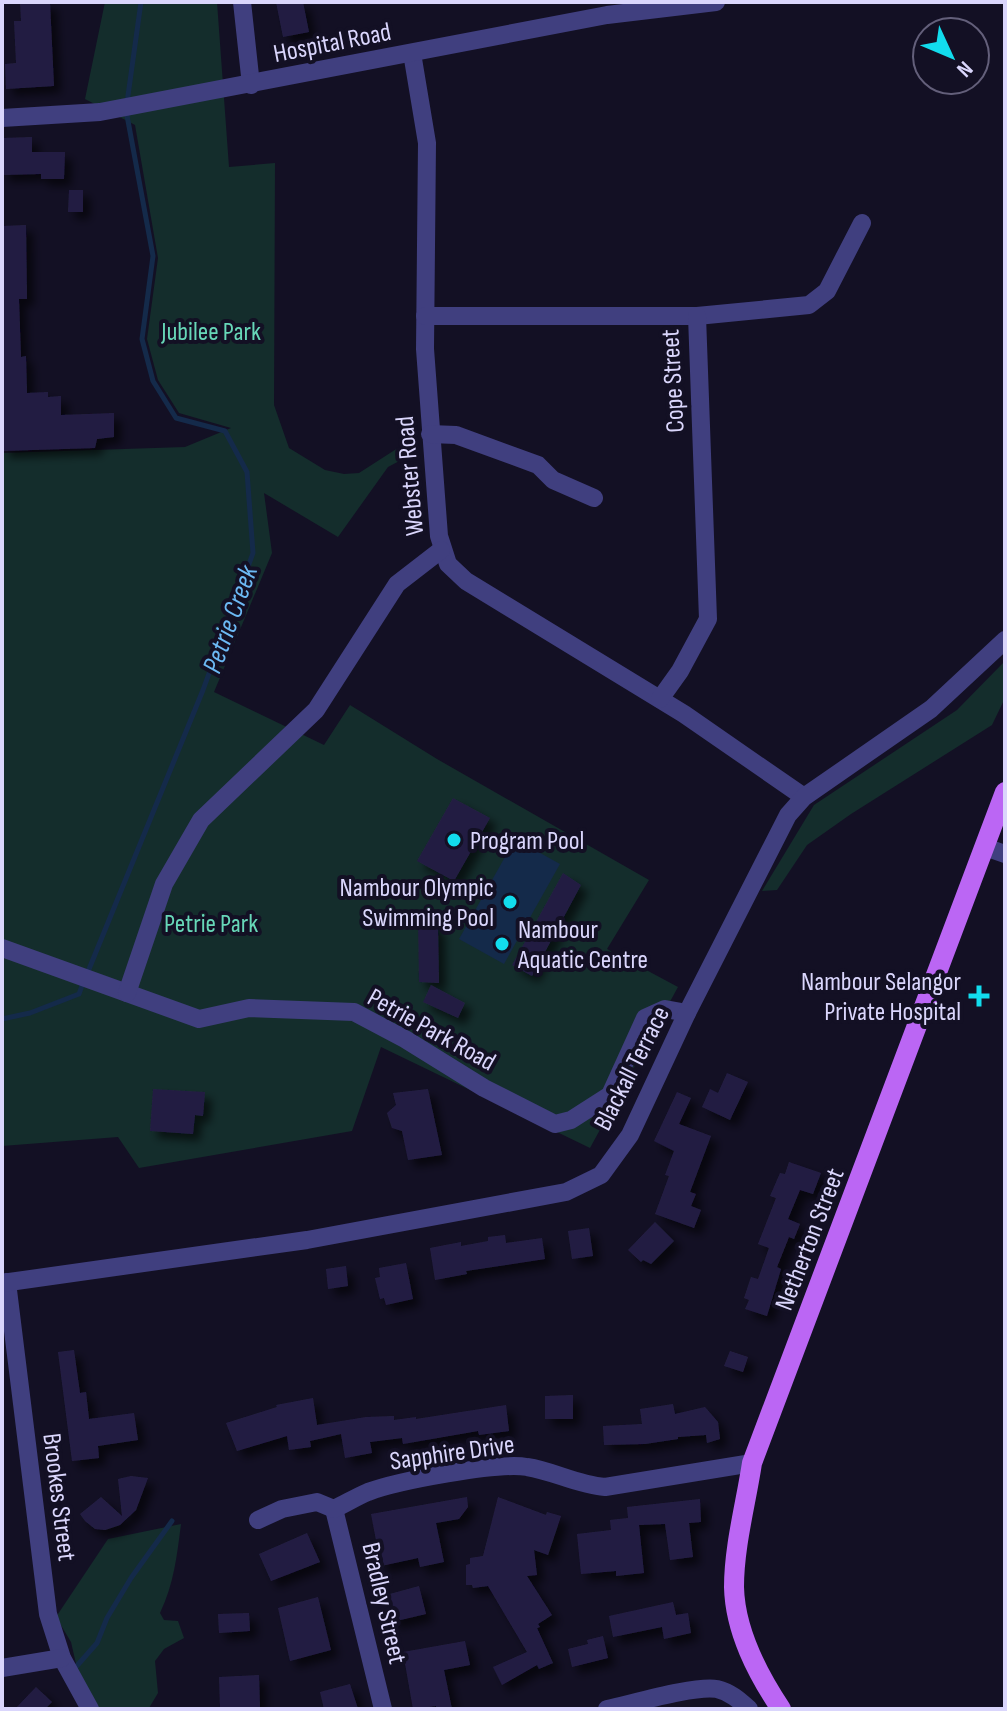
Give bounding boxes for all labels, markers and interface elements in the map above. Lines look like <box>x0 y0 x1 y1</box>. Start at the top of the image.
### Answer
north arrow <box>911 16 991 96</box>
street label: Hospital Road <box>271 17 394 70</box>
text: N <box>951 55 978 82</box>
park label: Jubilee Park <box>160 317 261 348</box>
street label: Cope Street <box>655 328 692 433</box>
street label: Webster Road <box>390 415 431 537</box>
water label: Petrie Creek <box>196 560 266 678</box>
place label: Program Pool <box>470 826 584 857</box>
marker: Program Pool <box>445 831 463 849</box>
place label: Nambour Olympic Swimming Pool <box>340 873 494 934</box>
marker: Nambour Olympic Swimming Pool <box>501 893 519 911</box>
park label: Petrie Park <box>164 909 258 940</box>
place label: Nambour Aquatic Centre <box>517 915 648 976</box>
marker: Nambour Aquatic Centre <box>493 935 511 953</box>
place label: Nambour Selangor Private Hospital <box>801 967 962 1028</box>
street label: Petrie Park Road <box>362 982 501 1078</box>
marker: Nambour Selangor Private Hospital <box>968 985 990 1007</box>
street label: Blackall Terrace <box>588 1001 677 1136</box>
street label: Netherton Street <box>769 1164 852 1315</box>
street label: Sapphire Drive <box>388 1429 517 1478</box>
street label: Brookes Street <box>35 1432 82 1563</box>
street label: Bradley Street <box>355 1540 413 1667</box>

